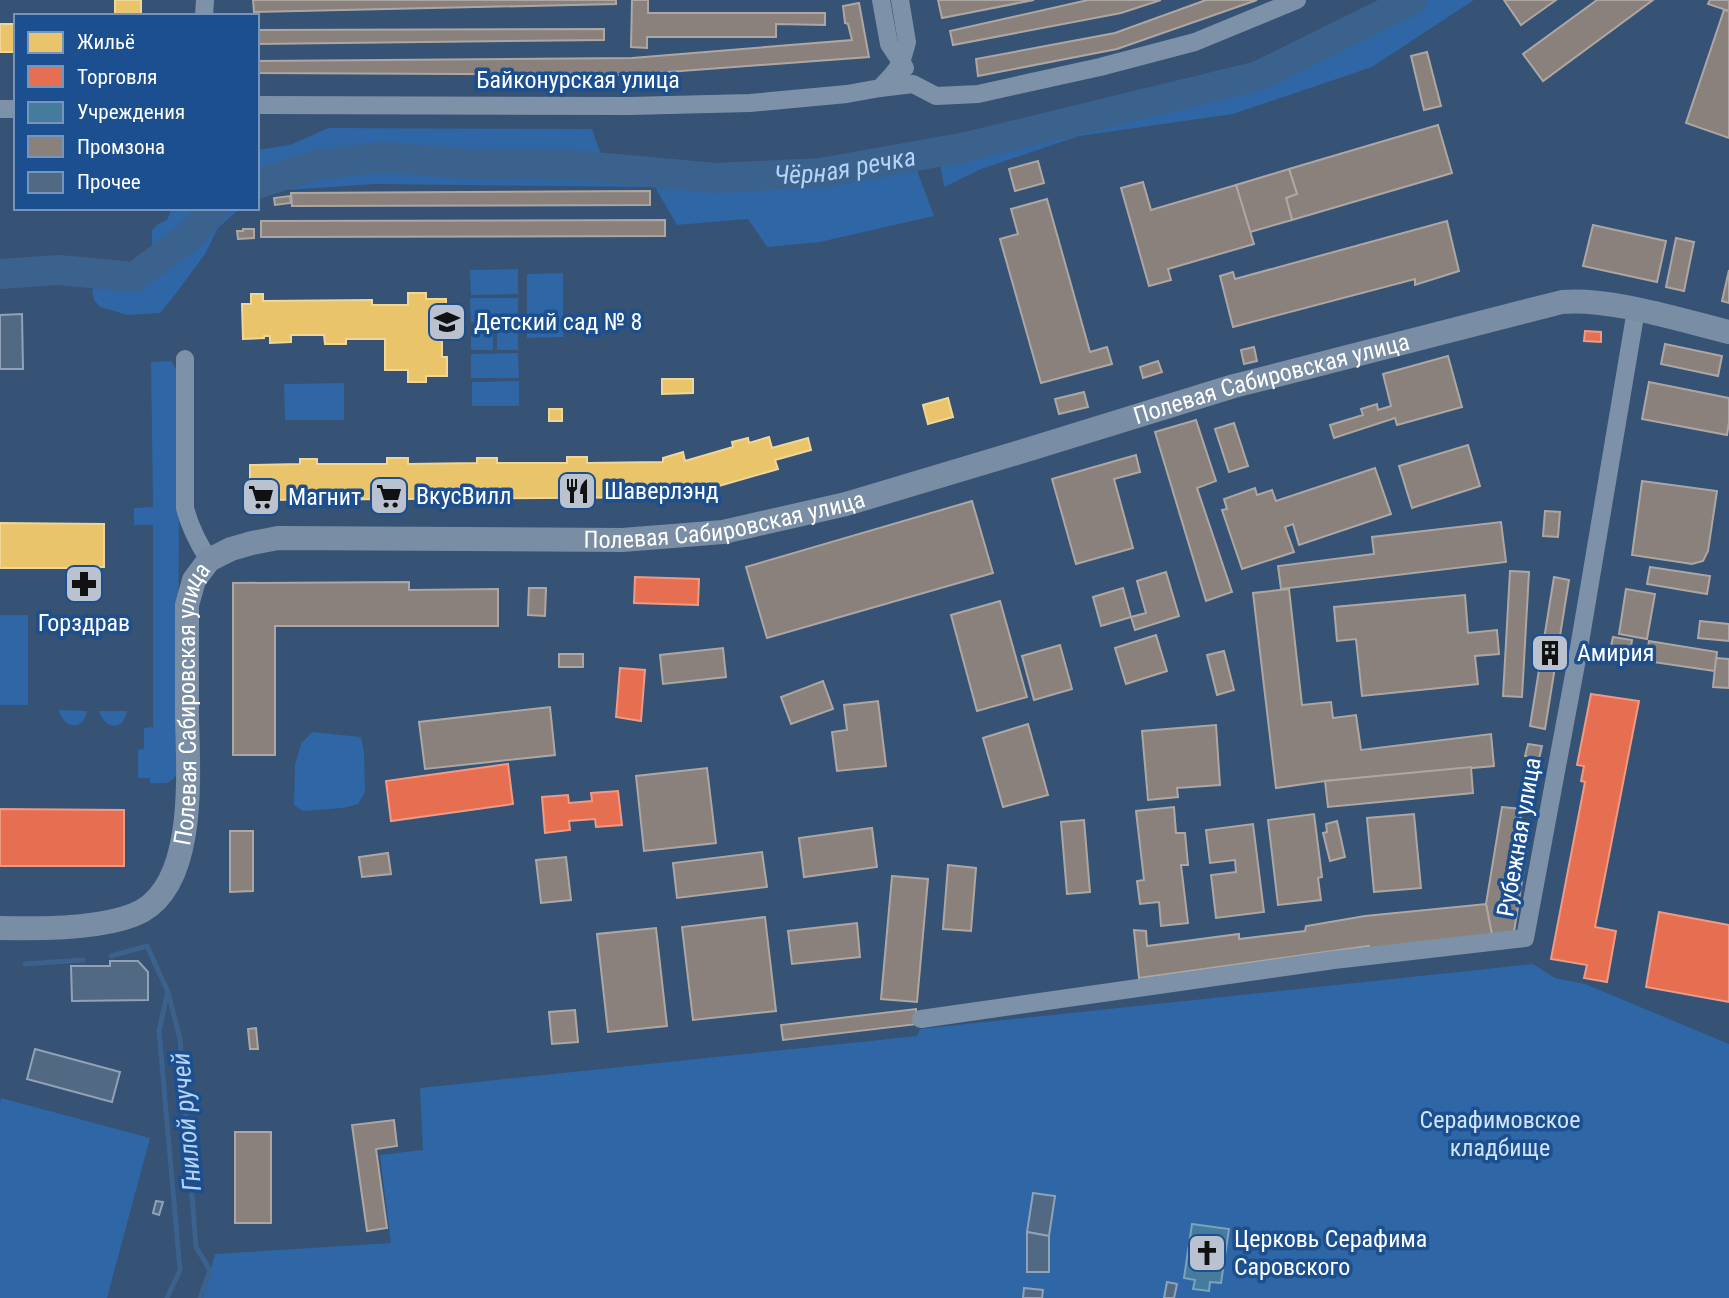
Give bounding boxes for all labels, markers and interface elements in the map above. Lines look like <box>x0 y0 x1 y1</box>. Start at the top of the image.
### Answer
legend <box>14 14 259 210</box>
text: Жильё <box>77 30 135 54</box>
text: Торговля <box>77 65 157 89</box>
street label: Байконурская улица <box>476 66 680 94</box>
text: Учреждения <box>77 100 185 124</box>
text: Промзона <box>77 135 165 159</box>
water label: Чёрная речка <box>773 141 918 190</box>
text: Прочее <box>77 170 141 194</box>
school or university icon: Детский сад № 8 <box>426 301 468 343</box>
place label: Детский сад № 8 <box>474 308 642 336</box>
street label: Полевая Сабировская улица <box>1130 328 1412 430</box>
restaurant icon: Шаверлэнд <box>556 470 598 512</box>
supermarket icon: ВкусВилл <box>368 475 410 517</box>
supermarket icon: Магнит <box>240 476 282 518</box>
place label: Шаверлэнд <box>604 477 719 505</box>
place label: ВкусВилл <box>416 482 511 510</box>
place label: Магнит <box>288 483 361 511</box>
street label: Полевая Сабировская улица <box>583 485 868 554</box>
street label: Полевая Сабировская улица <box>168 557 216 848</box>
pharmacy icon: Горздрав <box>63 563 105 605</box>
place label: Горздрав <box>38 609 130 637</box>
building icon: Амирия <box>1529 632 1571 674</box>
place label: Амирия <box>1577 639 1654 667</box>
street label: Рубежная улица <box>1491 755 1547 919</box>
water label: Гнилой ручей <box>165 1051 207 1193</box>
park label: Серафимовское кладбище <box>1420 1106 1580 1162</box>
place label: Церковь Серафима Саровского <box>1234 1225 1427 1281</box>
church icon: Церковь Серафима Саровского <box>1186 1232 1228 1274</box>

